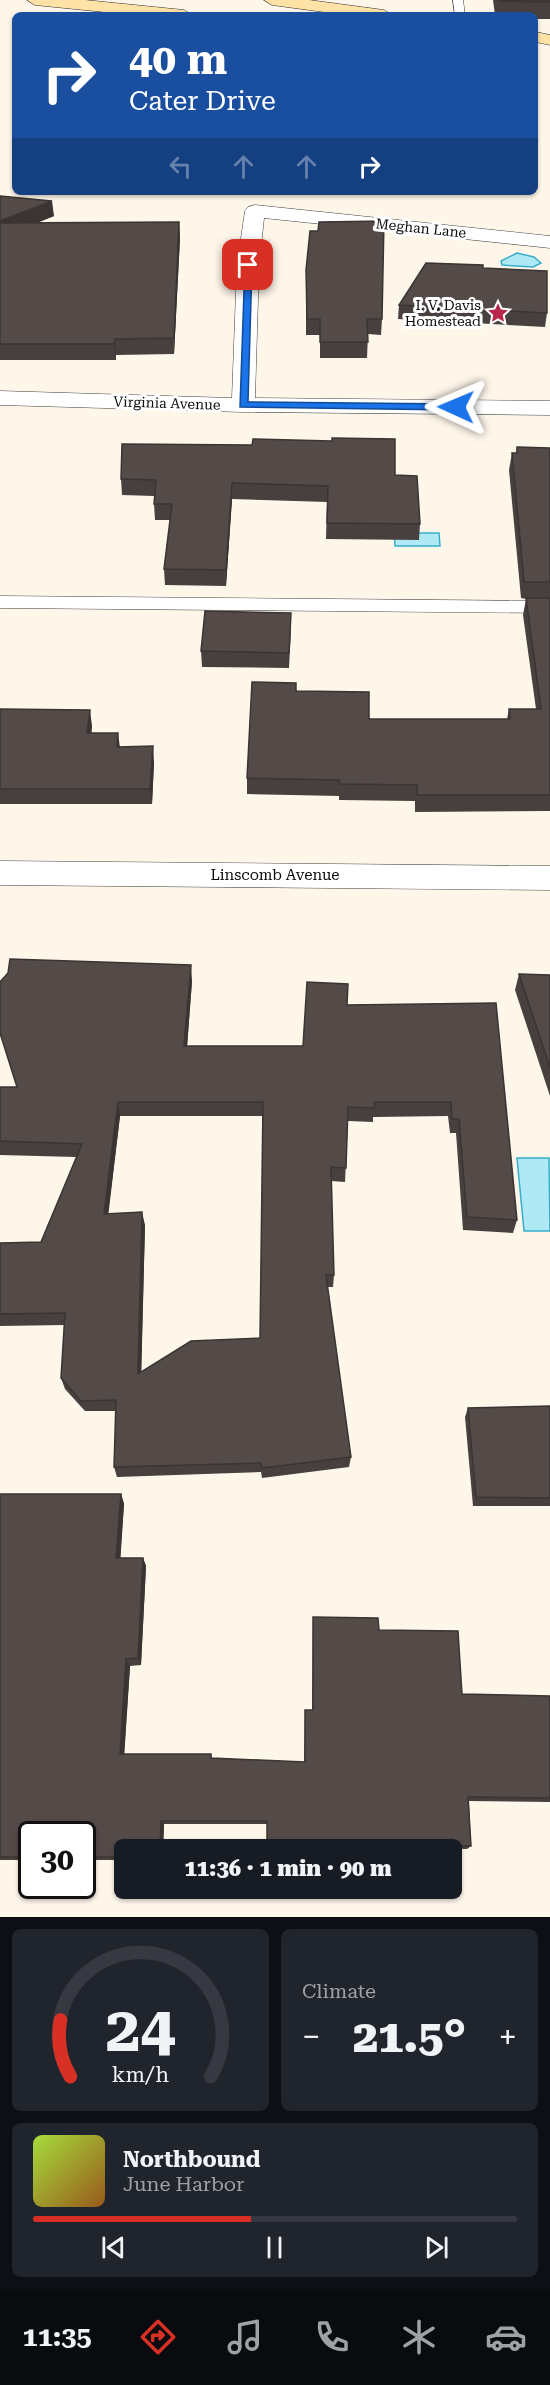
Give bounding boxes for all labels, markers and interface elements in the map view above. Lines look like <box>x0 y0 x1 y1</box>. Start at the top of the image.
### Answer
text: 40 m <box>129 35 227 84</box>
icon: right <box>30 36 108 114</box>
text: Cater Drive <box>129 85 276 117</box>
icon: left <box>164 150 197 183</box>
icon: ahead <box>227 150 260 183</box>
icon: ahead <box>290 150 323 183</box>
icon: right <box>353 150 386 183</box>
street label: Meghan Lane <box>375 215 467 241</box>
pin <box>222 239 273 290</box>
icon: arrive <box>231 248 264 281</box>
place label: I. V. Davis Homestead <box>405 297 481 329</box>
place icon: I. V. Davis Homestead <box>486 301 510 325</box>
position arrow <box>424 375 488 439</box>
street label: Virginia Avenue <box>113 393 221 413</box>
street label: Linscomb Avenue <box>210 866 340 884</box>
speed limit sign: 30 <box>18 1821 96 1899</box>
text: 11:36 · 1 min · 90 m <box>184 1856 392 1881</box>
text: Climate <box>302 1979 376 2003</box>
text: 24 <box>106 1993 175 2066</box>
text: 21.5° <box>353 2010 466 2063</box>
text: − <box>302 2017 320 2056</box>
text: + <box>499 2017 517 2056</box>
text: km/h <box>112 2062 169 2087</box>
text: Northbound <box>123 2147 261 2172</box>
text: June Harbor <box>123 2172 244 2196</box>
icon: previous <box>97 2231 130 2264</box>
icon: pause <box>258 2231 291 2264</box>
icon: next <box>420 2231 453 2264</box>
icon: directions <box>137 2316 179 2358</box>
icon: music <box>224 2316 266 2358</box>
icon: phone <box>311 2316 353 2358</box>
icon: climate <box>398 2316 440 2358</box>
icon: car <box>485 2316 527 2358</box>
text: 11:35 <box>23 2321 92 2353</box>

